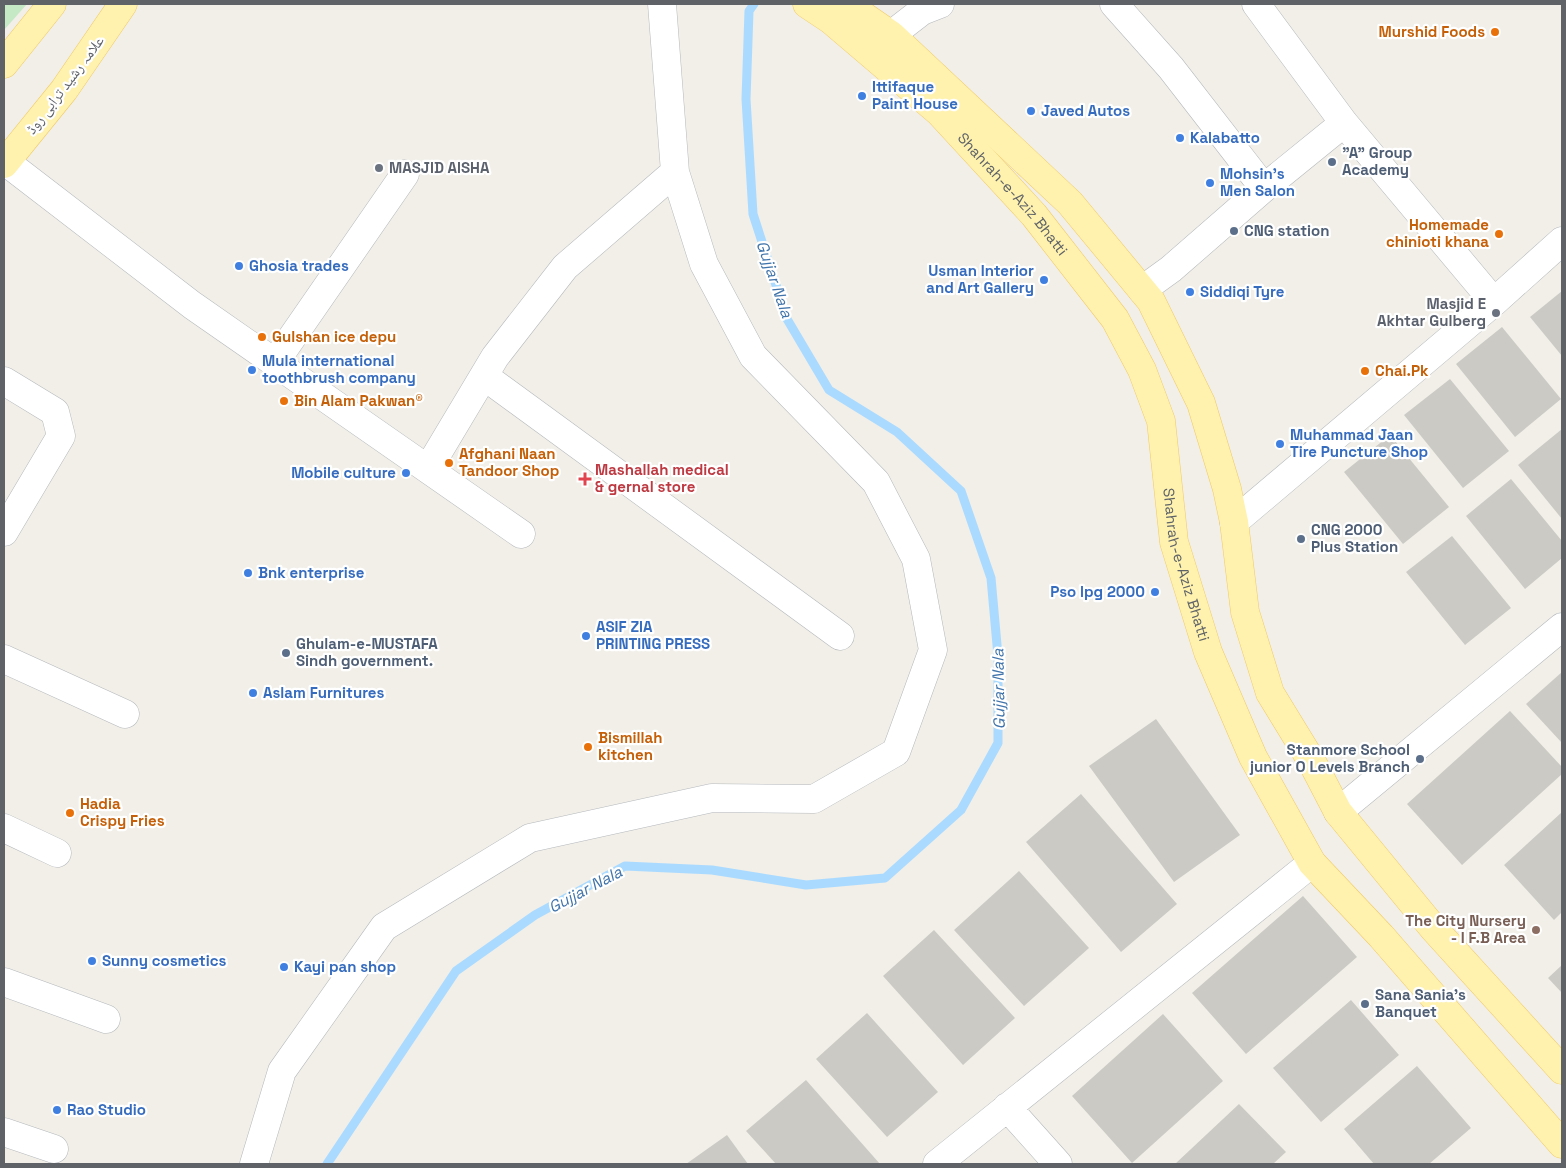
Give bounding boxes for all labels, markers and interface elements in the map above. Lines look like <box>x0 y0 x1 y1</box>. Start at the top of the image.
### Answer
place label: Murshid Foods <box>1379 22 1485 41</box>
marker: Murshid Foods <box>1489 26 1501 38</box>
street label: علامہ رشید ترابی روڈ <box>21 31 109 138</box>
place label: Ittifaque Paint House <box>872 77 958 113</box>
marker: Ittifaque Paint House <box>856 90 868 102</box>
place label: Javed Autos <box>1041 101 1130 120</box>
marker: Javed Autos <box>1025 105 1037 117</box>
street label: Shahrah-e-Aziz Bhatti <box>954 128 1072 259</box>
place label: Kalabatto <box>1190 128 1260 147</box>
marker: Kalabatto <box>1174 132 1186 144</box>
place label: "A" Group Academy <box>1342 143 1412 179</box>
marker: "A" Group Academy <box>1326 156 1338 168</box>
place label: MASJID AISHA <box>389 158 490 177</box>
marker: MASJID AISHA <box>373 162 385 174</box>
place label: Mohsin's Men Salon <box>1220 164 1295 200</box>
marker: Mohsin's Men Salon <box>1204 177 1216 189</box>
place label: Homemade chinioti khana <box>1386 215 1489 251</box>
place label: CNG station <box>1244 221 1329 240</box>
marker: CNG station <box>1228 225 1240 237</box>
marker: Homemade chinioti khana <box>1493 228 1505 240</box>
water label: Gujjar Nala <box>751 238 798 321</box>
place label: Ghosia trades <box>249 256 349 275</box>
marker: Ghosia trades <box>233 260 245 272</box>
place label: Usman Interior and Art Gallery <box>926 261 1034 297</box>
marker: Usman Interior and Art Gallery <box>1038 274 1050 286</box>
place label: Siddiqi Tyre <box>1200 282 1285 301</box>
marker: Siddiqi Tyre <box>1184 286 1196 298</box>
place label: Masjid E Akhtar Gulberg <box>1377 294 1486 330</box>
marker: Masjid E Akhtar Gulberg <box>1490 307 1502 319</box>
place label: Gulshan ice depu <box>272 327 396 346</box>
marker: Gulshan ice depu <box>256 331 268 343</box>
place label: Mula international toothbrush company <box>262 351 416 387</box>
place label: Chai.Pk <box>1375 361 1429 380</box>
marker: Mula international toothbrush company <box>246 364 258 376</box>
marker: Chai.Pk <box>1359 365 1371 377</box>
place label: Bin Alam Pakwan® <box>294 391 423 410</box>
marker: Bin Alam Pakwan® <box>278 395 290 407</box>
place label: Muhammad Jaan Tire Puncture Shop <box>1290 425 1428 461</box>
marker: Muhammad Jaan Tire Puncture Shop <box>1274 438 1286 450</box>
place label: Afghani Naan Tandoor Shop <box>459 444 559 480</box>
marker: Afghani Naan Tandoor Shop <box>443 457 455 469</box>
place label: Mashallah medical & gernal store <box>595 460 729 496</box>
place label: Mobile culture <box>291 463 396 482</box>
marker: Mobile culture <box>400 467 412 479</box>
marker: Mashallah medical & gernal store <box>579 473 591 485</box>
street label: Shahrah-e-Aziz Bhatti <box>1159 487 1214 643</box>
place label: CNG 2000 Plus Station <box>1311 520 1398 556</box>
marker: CNG 2000 Plus Station <box>1295 533 1307 545</box>
place label: Bnk enterprise <box>258 563 365 582</box>
marker: Bnk enterprise <box>242 567 254 579</box>
place label: Pso lpg 2000 <box>1050 582 1145 601</box>
marker: Pso lpg 2000 <box>1149 586 1161 598</box>
place label: ASIF ZIA PRINTING PRESS <box>596 617 710 653</box>
marker: ASIF ZIA PRINTING PRESS <box>580 630 592 642</box>
place label: Ghulam-e-MUSTAFA Sindh government. <box>296 634 438 670</box>
marker: Ghulam-e-MUSTAFA Sindh government. <box>280 647 292 659</box>
water label: Gujjar Nala <box>987 648 1010 729</box>
place label: Aslam Furnitures <box>263 683 384 702</box>
marker: Aslam Furnitures <box>247 687 259 699</box>
place label: Bismillah kitchen <box>598 728 663 764</box>
place label: Stanmore School junior O Levels Branch <box>1249 740 1410 776</box>
marker: Bismillah kitchen <box>582 741 594 753</box>
marker: Stanmore School junior O Levels Branch <box>1414 753 1426 765</box>
place label: Hadia Crispy Fries <box>80 794 165 830</box>
marker: Hadia Crispy Fries <box>64 807 76 819</box>
water label: Gujjar Nala <box>545 861 626 918</box>
place label: The City Nursery - I F.B Area <box>1405 911 1526 947</box>
marker: The City Nursery - I F.B Area <box>1530 924 1542 936</box>
place label: Sunny cosmetics <box>102 951 226 970</box>
marker: Sunny cosmetics <box>86 955 98 967</box>
place label: Kayi pan shop <box>294 957 396 976</box>
marker: Kayi pan shop <box>278 961 290 973</box>
place label: Sana Sania's Banquet <box>1375 985 1466 1021</box>
marker: Sana Sania's Banquet <box>1359 998 1371 1010</box>
place label: Rao Studio <box>67 1100 146 1119</box>
marker: Rao Studio <box>51 1104 63 1116</box>

